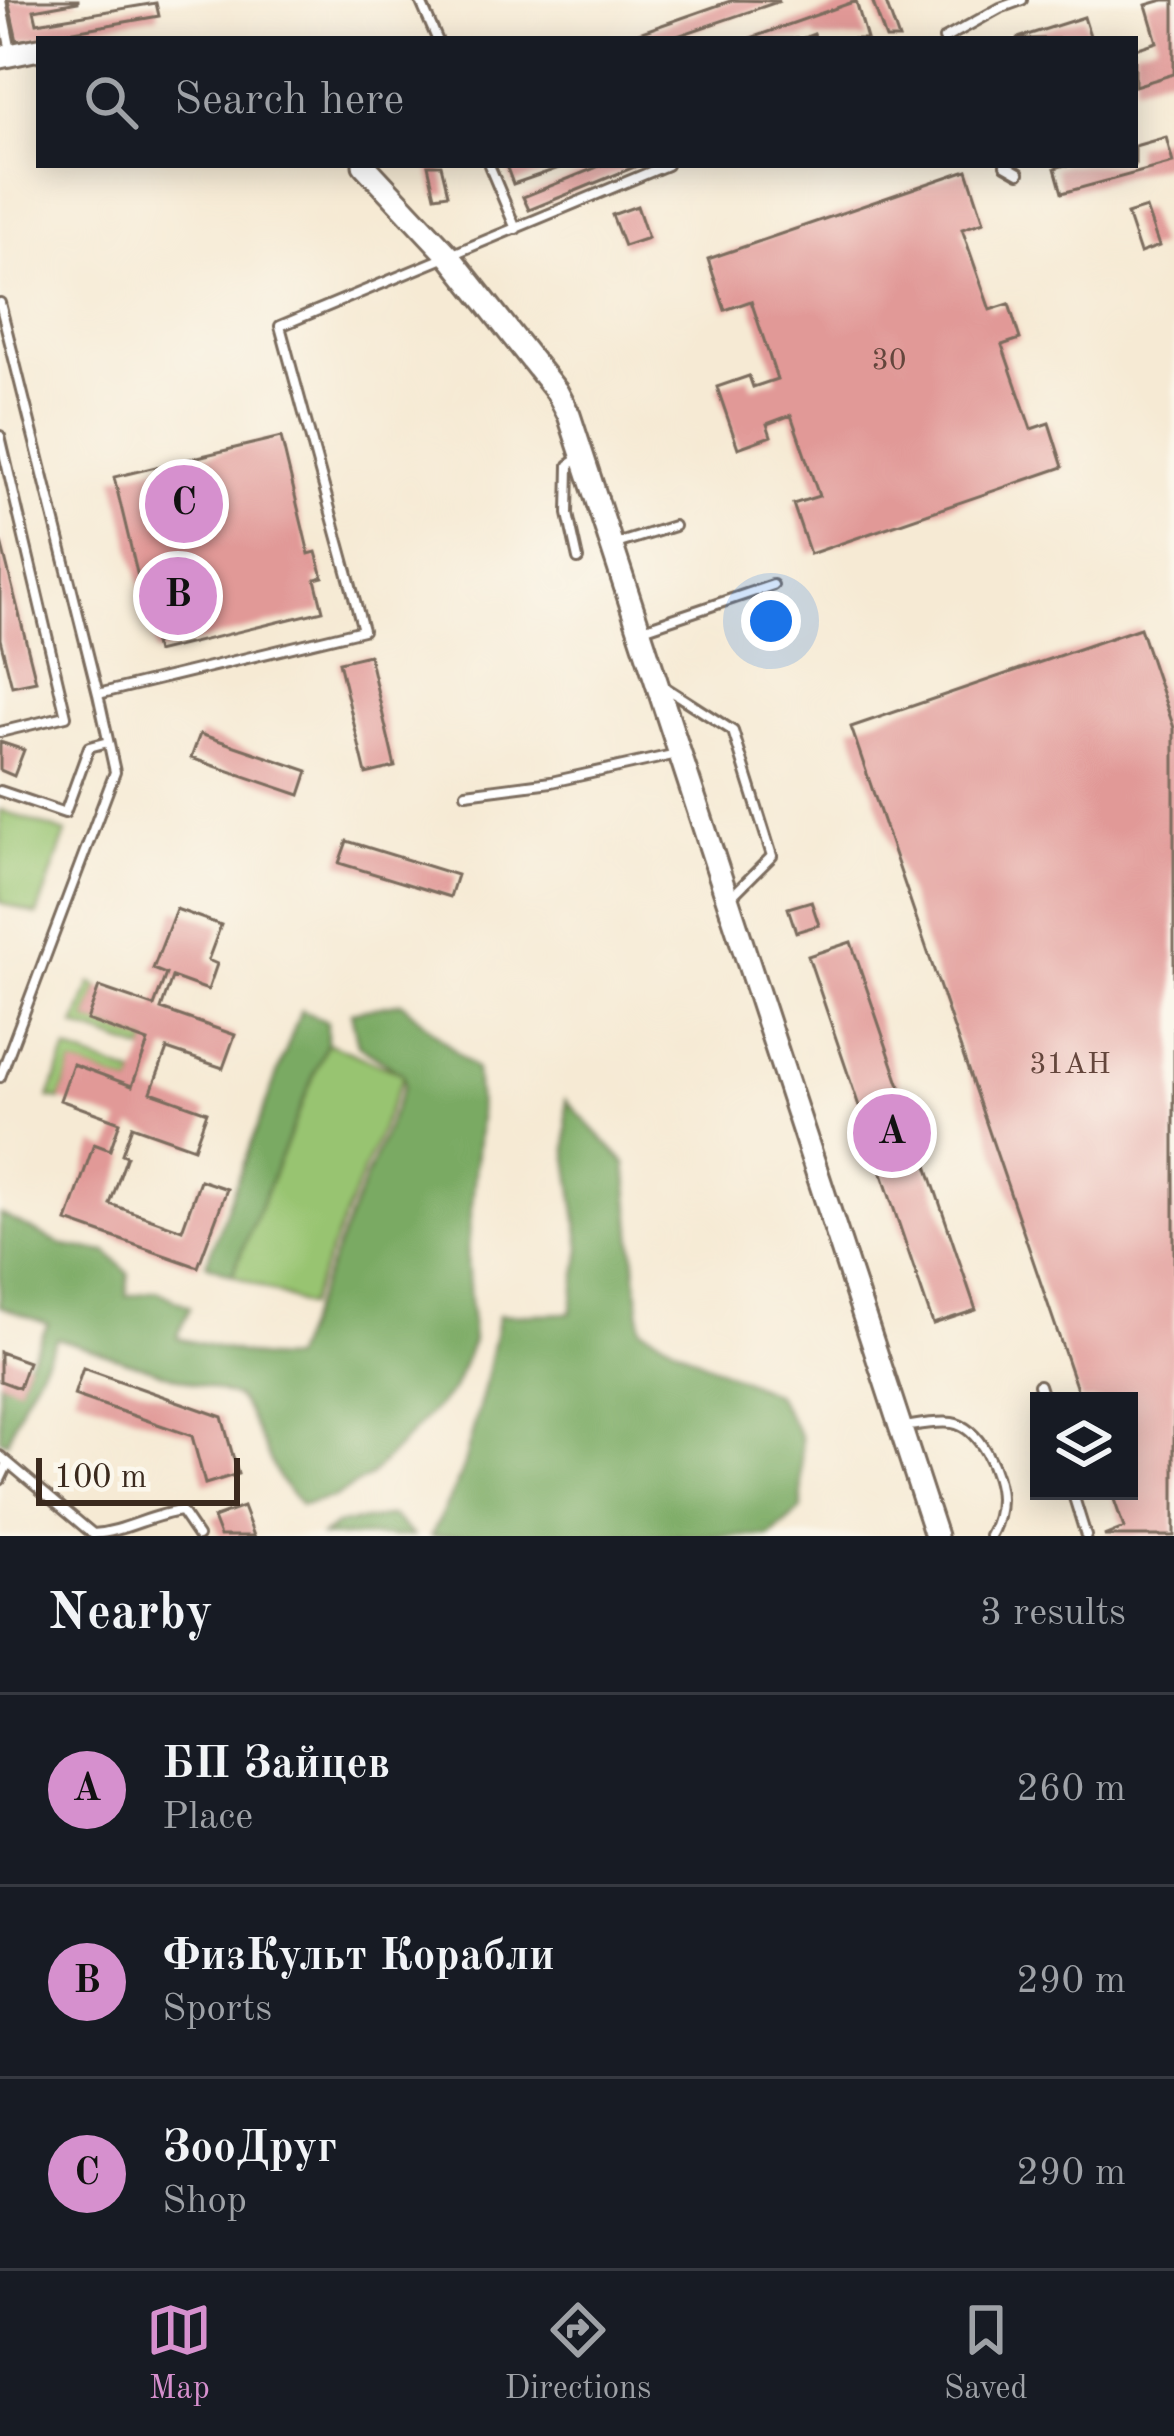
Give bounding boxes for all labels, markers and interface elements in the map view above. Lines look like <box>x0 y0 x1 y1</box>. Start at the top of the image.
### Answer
search box <box>36 36 1138 168</box>
icon: search <box>78 69 144 135</box>
text: Search here <box>174 79 404 124</box>
house number: 30 <box>872 346 906 376</box>
pin: C <box>145 459 223 549</box>
pin: B <box>139 551 217 641</box>
your location <box>741 591 801 651</box>
house number: 31АН <box>1029 1050 1111 1080</box>
pin: A <box>853 1088 931 1178</box>
map controls <box>1030 1392 1138 1500</box>
button: layers <box>1030 1392 1138 1500</box>
scale bar <box>36 1452 240 1505</box>
text: 100 m <box>54 1462 147 1495</box>
text: Nearby <box>48 1589 213 1640</box>
text: 3 results <box>980 1594 1126 1633</box>
text: БП Зайцев <box>162 1743 390 1788</box>
text: A <box>72 1770 102 1809</box>
text: 260 m <box>1016 1770 1126 1809</box>
text: Place <box>162 1798 253 1837</box>
text: ФизКульт Корабли <box>162 1935 555 1980</box>
text: B <box>73 1962 101 2001</box>
text: 290 m <box>1016 1962 1126 2001</box>
text: Sports <box>162 1990 272 2029</box>
text: ЗооДруг <box>162 2127 337 2172</box>
text: C <box>74 2154 100 2193</box>
text: 290 m <box>1016 2154 1126 2193</box>
text: Shop <box>162 2182 247 2221</box>
tab: Map <box>146 2297 212 2410</box>
tab: Directions <box>505 2297 651 2410</box>
tab: Saved <box>944 2297 1028 2410</box>

